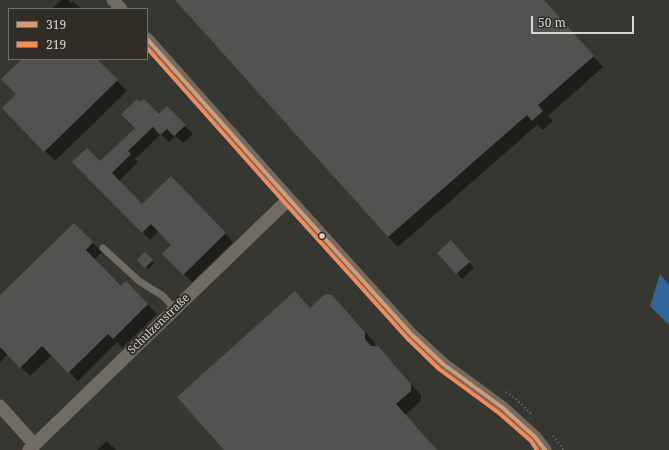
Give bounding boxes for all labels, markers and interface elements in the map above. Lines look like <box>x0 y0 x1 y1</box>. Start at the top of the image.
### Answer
legend <box>8 8 148 60</box>
scale bar <box>533 8 636 34</box>
text: 50 m <box>538 14 566 31</box>
text: 319 <box>46 16 66 33</box>
text: 219 <box>46 36 66 53</box>
unlabelled marker <box>317 231 327 241</box>
street label: Schulzenstraße <box>126 291 192 357</box>

